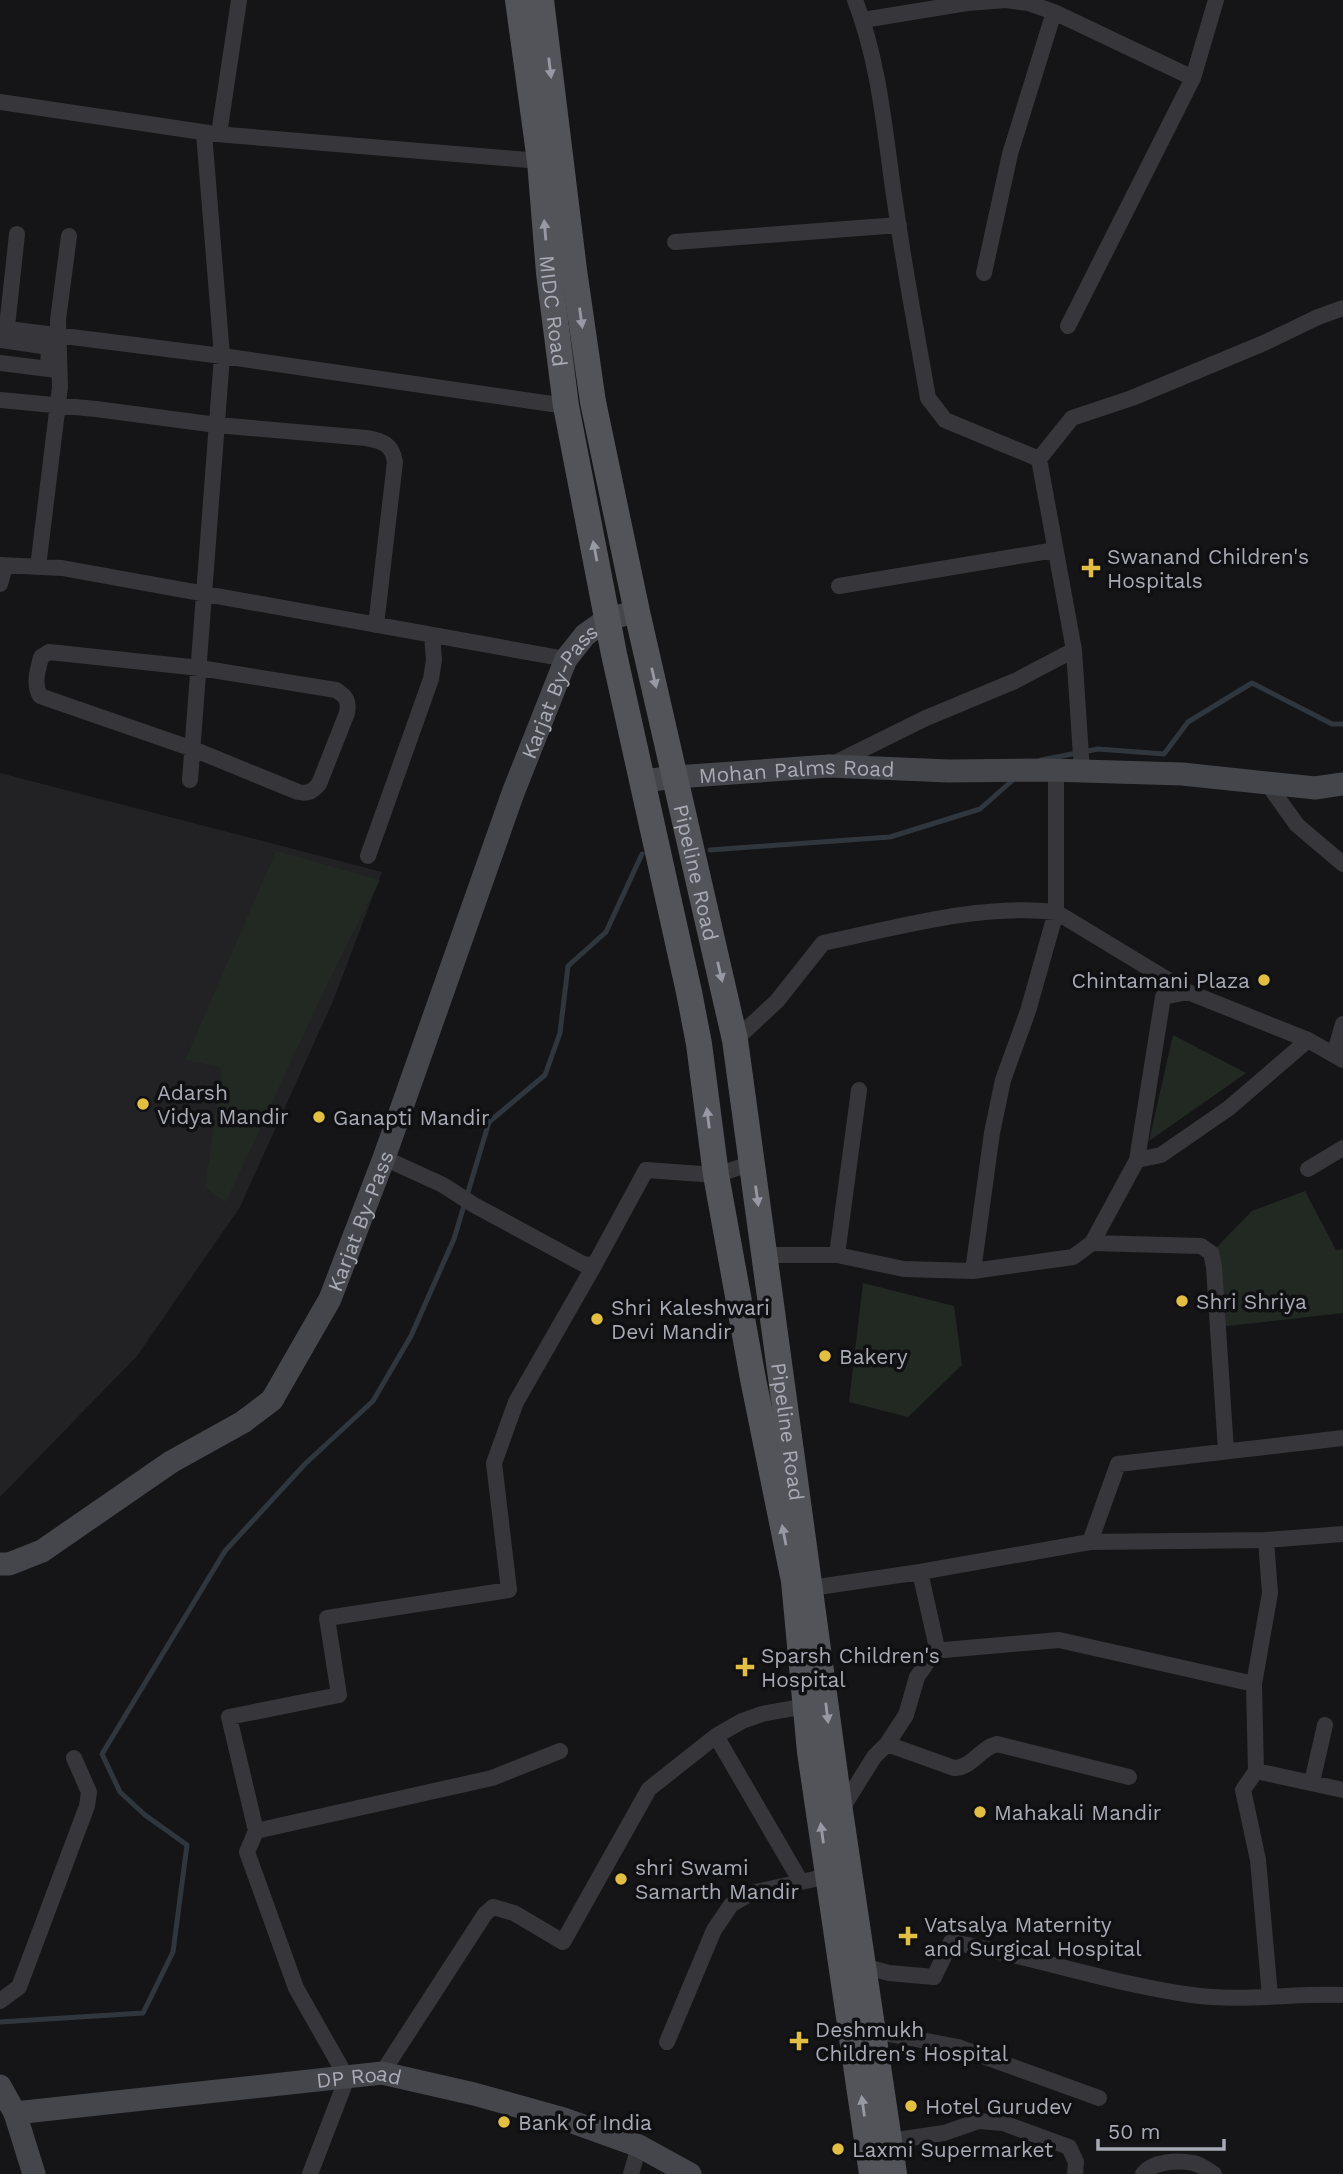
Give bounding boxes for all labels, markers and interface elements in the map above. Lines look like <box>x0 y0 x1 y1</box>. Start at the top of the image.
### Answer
one-way arrow <box>544 57 555 79</box>
one-way arrow <box>539 218 550 240</box>
street label: MIDC Road <box>535 254 573 368</box>
one-way arrow <box>576 307 587 329</box>
one-way arrow <box>590 540 601 562</box>
place label: Swanand Children's Hospitals <box>1107 544 1309 593</box>
marker: Swanand Children's Hospitals <box>1081 558 1101 578</box>
street label: Karjat By-Pass <box>515 618 602 762</box>
one-way arrow <box>649 667 660 689</box>
street label: Mohan Palms Road <box>698 753 895 788</box>
street label: Pipeline Road <box>669 802 724 943</box>
one-way arrow <box>715 961 726 983</box>
place label: Chintamani Plaza <box>1072 968 1250 993</box>
marker: Chintamani Plaza <box>1256 972 1272 988</box>
place label: Adarsh Vidya Mandir <box>157 1080 289 1129</box>
marker: Adarsh Vidya Mandir <box>135 1096 151 1112</box>
place label: Ganapti Mandir <box>333 1105 490 1130</box>
one-way arrow <box>703 1107 714 1129</box>
marker: Ganapti Mandir <box>311 1109 327 1125</box>
street label: Karjat By-Pass <box>322 1147 398 1295</box>
one-way arrow <box>752 1185 763 1207</box>
place label: Shri Shriya <box>1196 1289 1307 1314</box>
marker: Shri Shriya <box>1174 1293 1190 1309</box>
place label: Shri Kaleshwari Devi Mandir <box>611 1295 770 1344</box>
marker: Shri Kaleshwari Devi Mandir <box>589 1311 605 1327</box>
place label: Bakery <box>839 1344 908 1369</box>
marker: Bakery <box>817 1348 833 1364</box>
street label: Pipeline Road <box>767 1361 810 1502</box>
one-way arrow <box>779 1524 790 1546</box>
place label: Sparsh Children's Hospital <box>761 1643 940 1692</box>
marker: Sparsh Children's Hospital <box>735 1657 755 1677</box>
one-way arrow <box>822 1702 833 1724</box>
place label: Mahakali Mandir <box>994 1800 1162 1825</box>
marker: Mahakali Mandir <box>972 1804 988 1820</box>
one-way arrow <box>816 1822 827 1844</box>
place label: shri Swami Samarth Mandir <box>635 1855 799 1904</box>
marker: shri Swami Samarth Mandir <box>613 1871 629 1887</box>
place label: Vatsalya Maternity and Surgical Hospital <box>924 1912 1142 1961</box>
marker: Vatsalya Maternity and Surgical Hospital <box>898 1926 918 1946</box>
place label: Deshmukh Children's Hospital <box>815 2017 1009 2066</box>
marker: Deshmukh Children's Hospital <box>789 2031 809 2051</box>
street label: DP Road <box>315 2060 404 2093</box>
place label: Hotel Gurudev <box>925 2094 1072 2119</box>
one-way arrow <box>857 2095 868 2117</box>
marker: Hotel Gurudev <box>903 2098 919 2114</box>
scale bar <box>1098 2108 1224 2152</box>
place label: Bank of India <box>518 2110 652 2135</box>
marker: Bank of India <box>496 2114 512 2130</box>
text: 50 m <box>1108 2119 1160 2144</box>
place label: Laxmi Supermarket <box>852 2137 1053 2162</box>
marker: Laxmi Supermarket <box>830 2141 846 2157</box>

